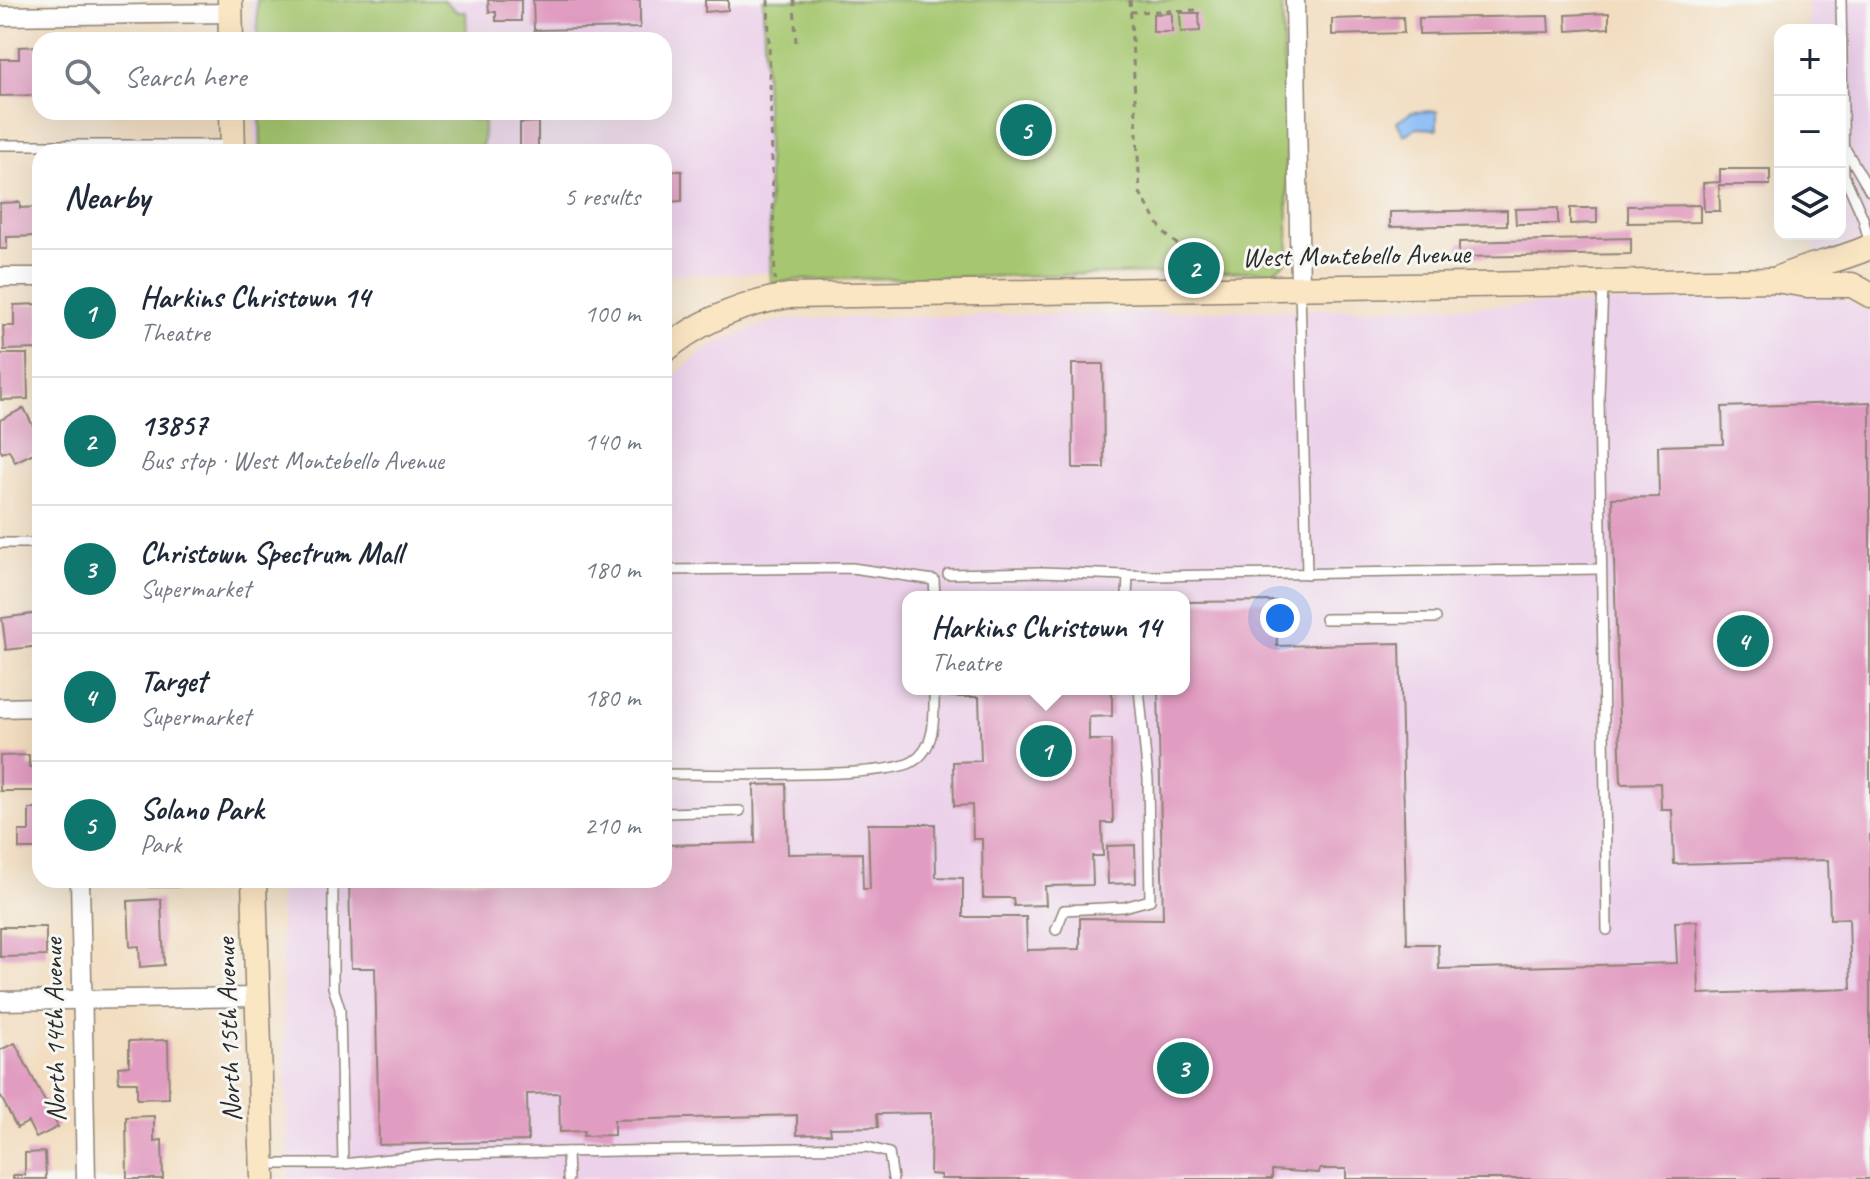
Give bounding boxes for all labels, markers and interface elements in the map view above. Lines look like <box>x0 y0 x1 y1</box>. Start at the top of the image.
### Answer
map controls <box>1774 24 1846 240</box>
button: + <box>1774 24 1846 96</box>
search box <box>32 32 672 120</box>
icon: search <box>60 54 104 98</box>
text: Search here <box>124 57 246 95</box>
button: − <box>1774 96 1846 168</box>
pin: 5 <box>1000 100 1052 160</box>
button: layers <box>1774 168 1846 240</box>
text: Nearby <box>64 175 150 218</box>
text: 5 results <box>564 180 640 213</box>
street label: West Montebello Avenue <box>1242 235 1472 274</box>
pin: 2 <box>1168 238 1220 298</box>
text: Harkins Christown 14 <box>140 278 370 316</box>
text: 1 <box>84 297 96 330</box>
text: 100 m <box>584 297 640 330</box>
text: Theatre <box>140 316 210 349</box>
text: 13857 <box>140 406 207 444</box>
text: 2 <box>84 425 96 458</box>
text: 140 m <box>584 425 640 458</box>
text: Bus stop · West Montebello Avenue <box>140 444 444 477</box>
text: Christown Spectrum Mall <box>140 534 402 572</box>
text: 3 <box>84 553 96 586</box>
text: 180 m <box>584 553 640 586</box>
text: Supermarket <box>140 572 251 605</box>
popup <box>902 591 1190 695</box>
your location <box>1260 598 1300 638</box>
text: Harkins Christown 14 <box>931 608 1161 646</box>
pin: 4 <box>1717 611 1769 671</box>
text: Theatre <box>931 646 1001 679</box>
text: Target <box>140 662 206 700</box>
text: 4 <box>84 681 96 714</box>
text: 180 m <box>584 681 640 714</box>
text: Supermarket <box>140 700 251 733</box>
pin: 1 <box>1020 721 1072 781</box>
text: Solano Park <box>140 790 263 828</box>
text: 5 <box>84 809 96 842</box>
text: 210 m <box>584 809 640 842</box>
text: Park <box>140 828 181 861</box>
street label: North 14th Avenue <box>35 936 73 1122</box>
street label: North 15th Avenue <box>207 936 249 1123</box>
pin: 3 <box>1157 1038 1209 1098</box>

